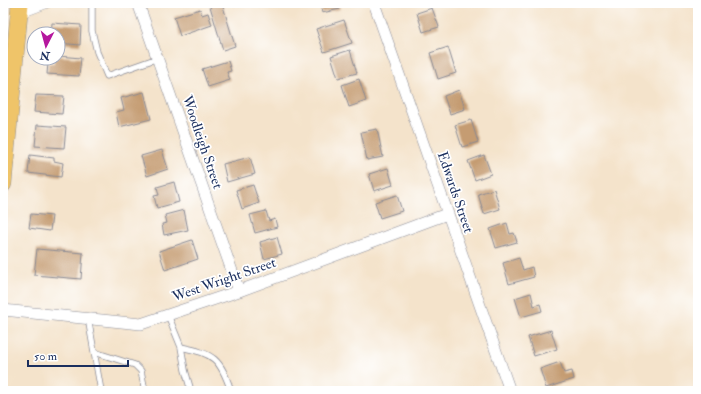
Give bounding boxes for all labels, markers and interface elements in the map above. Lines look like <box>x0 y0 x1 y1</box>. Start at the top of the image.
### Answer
north arrow <box>26 26 66 66</box>
text: N <box>38 48 52 63</box>
street label: Woodleigh Street <box>178 92 227 191</box>
street label: Edwards Street <box>434 149 478 235</box>
street label: West Wright Street <box>169 254 279 305</box>
scale bar <box>28 342 128 368</box>
text: 50 m <box>34 349 58 364</box>

